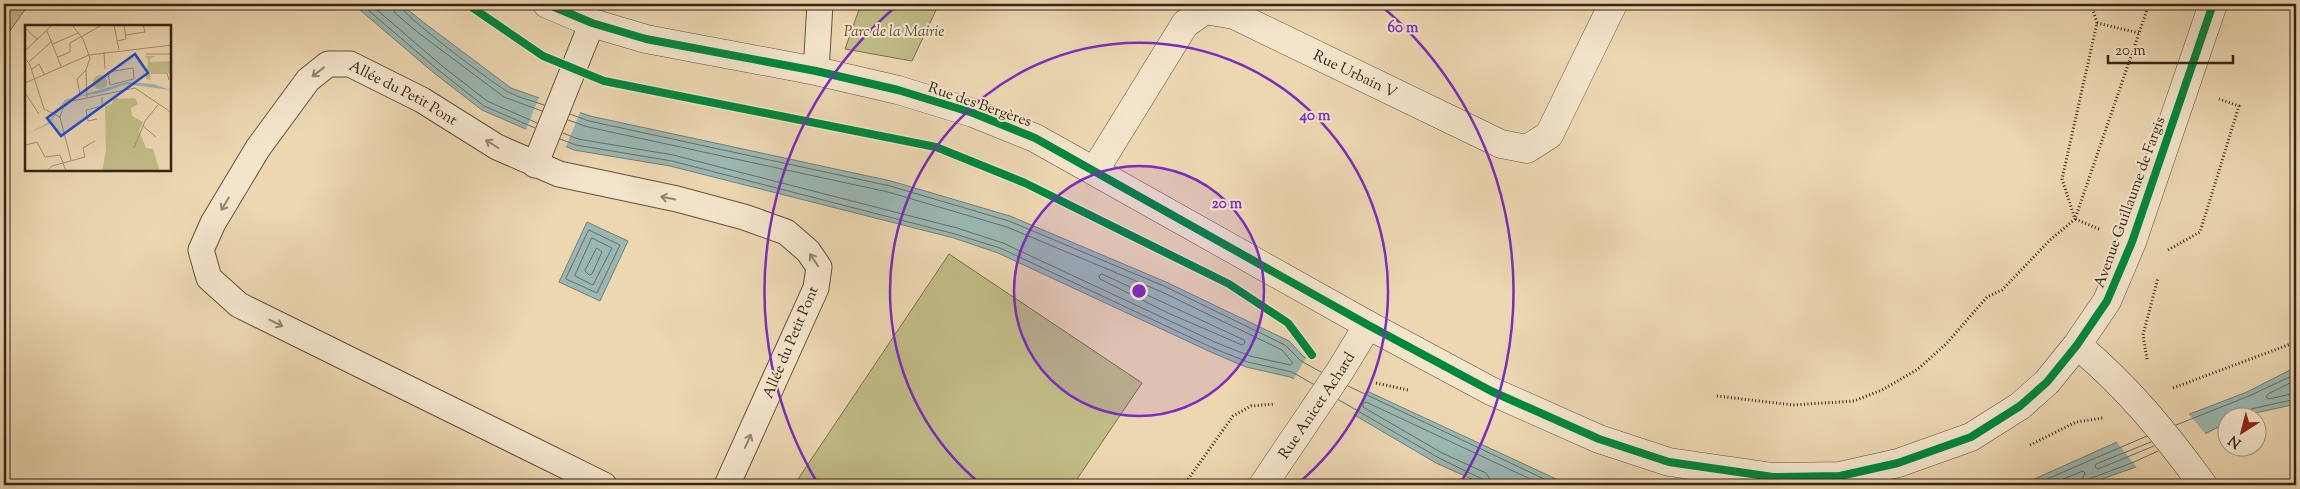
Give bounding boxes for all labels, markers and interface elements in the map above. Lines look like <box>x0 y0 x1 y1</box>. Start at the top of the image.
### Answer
text: 60 m <box>1388 18 1419 39</box>
park label: Parc de la Mairie <box>844 22 944 43</box>
inset map <box>25 25 171 171</box>
scale bar <box>2108 32 2232 64</box>
text: 20 m <box>2115 41 2146 62</box>
street label: Rue Urbain V <box>1309 46 1400 104</box>
street label: Allée du Petit Pont <box>345 56 461 131</box>
one-way arrow <box>312 66 325 77</box>
street label: Rue des Bergères <box>925 78 1034 133</box>
text: 40 m <box>1299 106 1331 127</box>
street label: Avenue Guillaume de Fargis <box>2090 114 2171 291</box>
one-way arrow <box>485 138 499 148</box>
one-way arrow <box>660 192 676 202</box>
text: 20 m <box>1212 194 1243 215</box>
one-way arrow <box>219 196 229 210</box>
one-way arrow <box>809 253 819 267</box>
centre of rings <box>1130 282 1148 300</box>
street label: Allée du Petit Pont <box>758 283 824 402</box>
one-way arrow <box>268 319 283 328</box>
street label: Rue Anicet Achard <box>1274 348 1361 464</box>
north arrow <box>2218 406 2268 456</box>
text: N <box>2225 430 2246 452</box>
one-way arrow <box>743 434 753 449</box>

